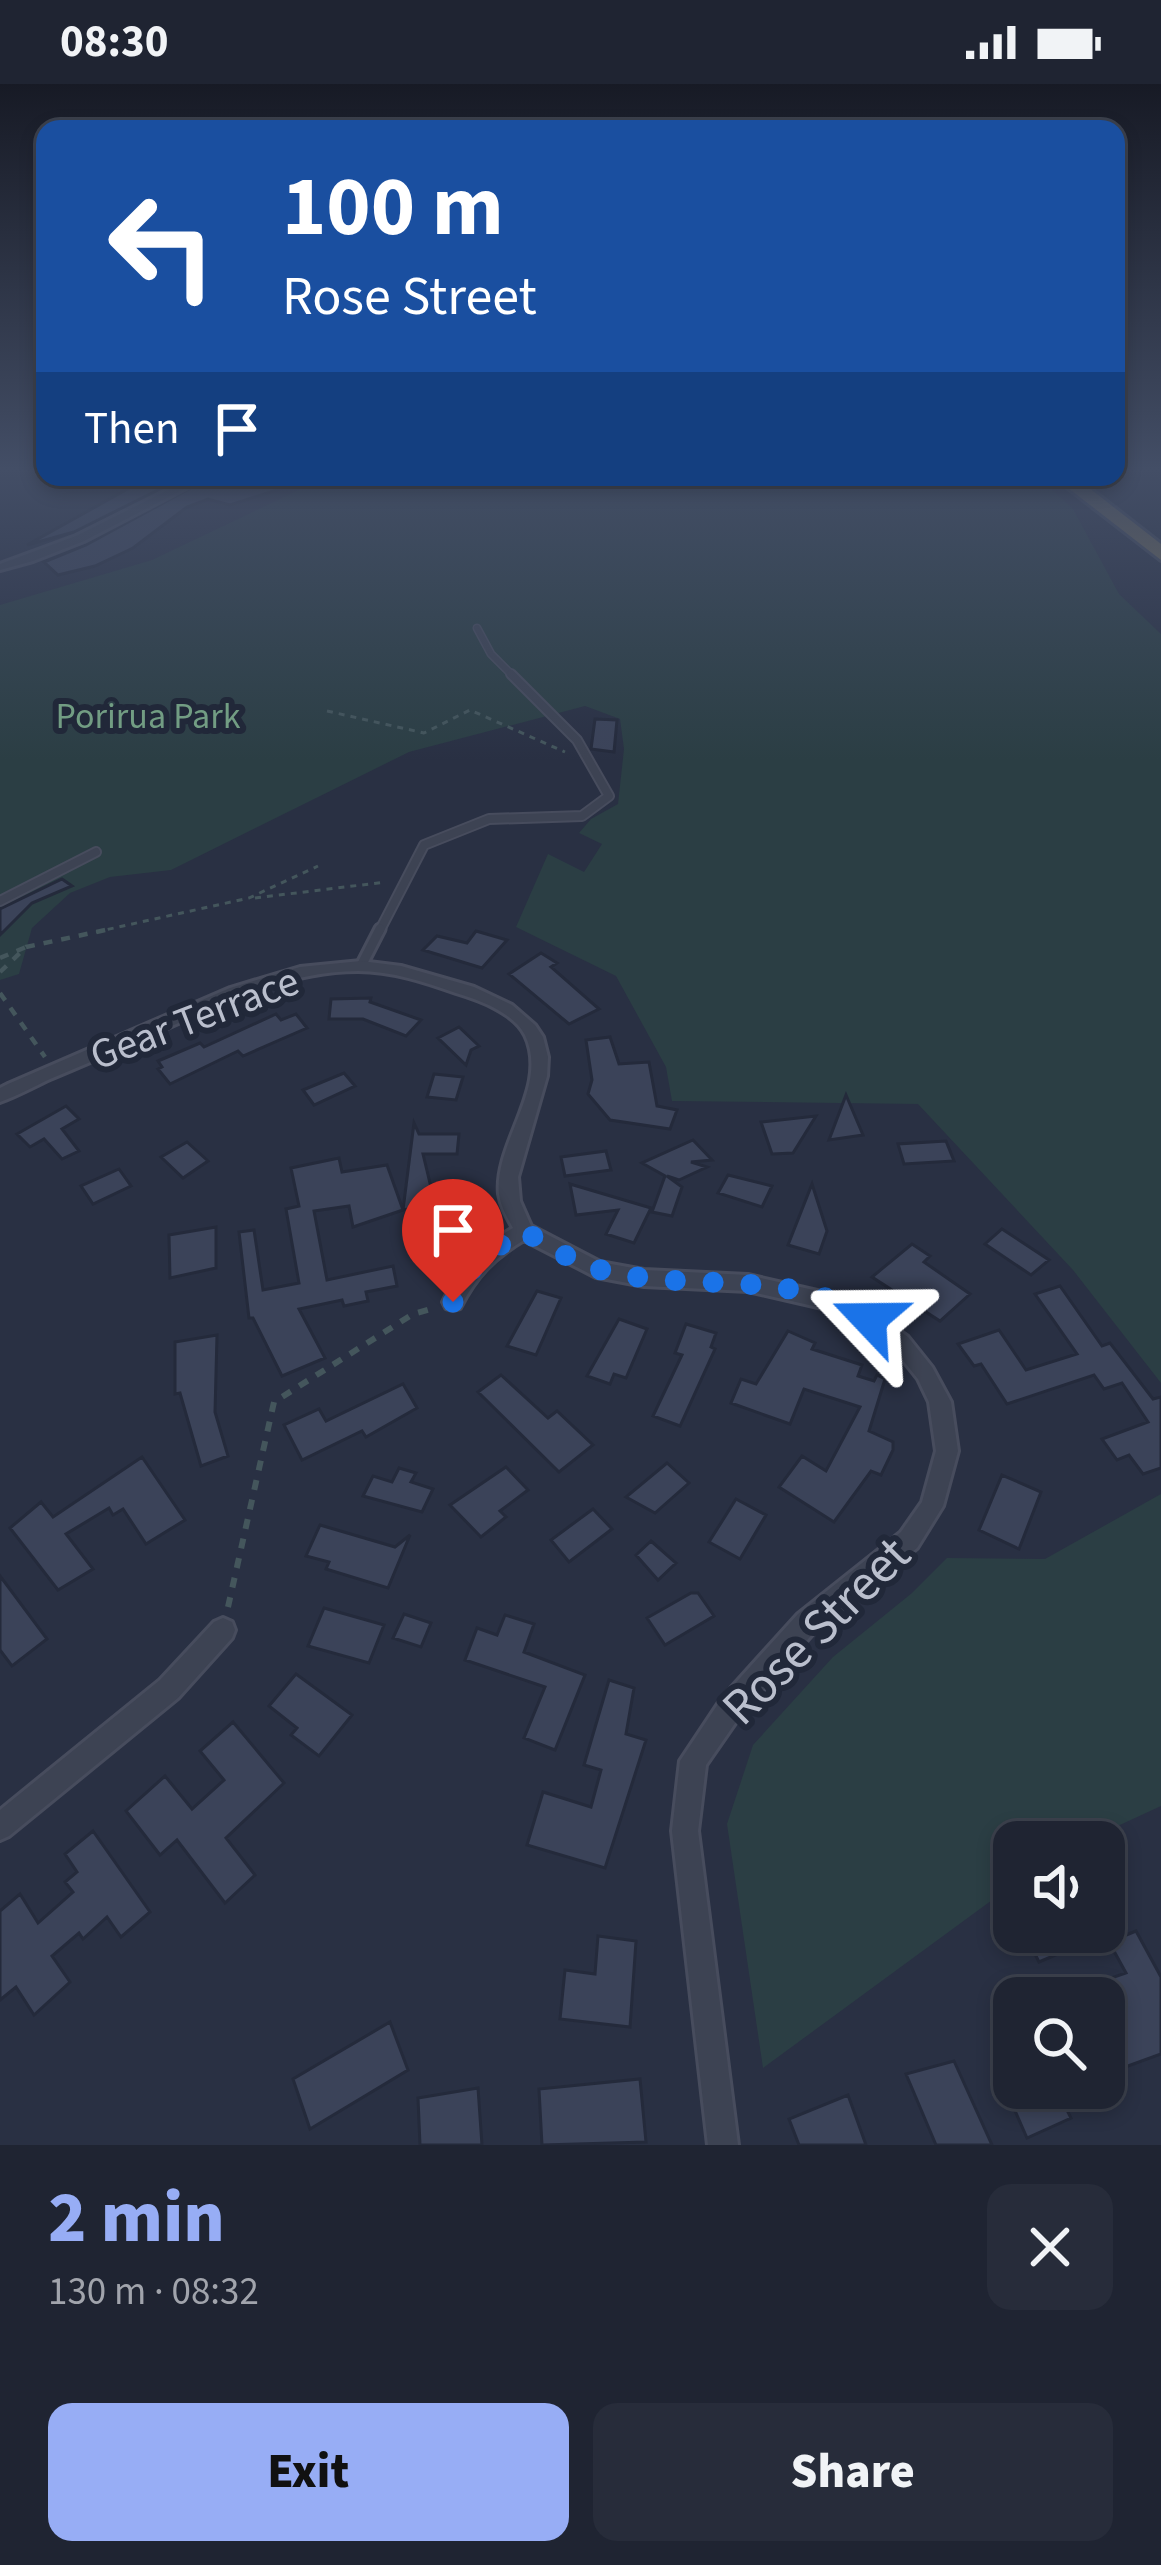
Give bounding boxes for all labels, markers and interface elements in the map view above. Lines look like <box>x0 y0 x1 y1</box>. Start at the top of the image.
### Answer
text: 08:30 <box>60 10 169 74</box>
text: 100 m <box>282 148 504 268</box>
icon: left <box>84 168 240 324</box>
text: Rose Street <box>282 259 537 336</box>
icon: arrive <box>204 396 270 462</box>
text: Then <box>84 397 180 461</box>
park label: Porirua Park <box>55 691 241 742</box>
street label: Gear Terrace <box>82 952 308 1086</box>
pin <box>402 1179 504 1302</box>
icon: arrive <box>420 1197 486 1263</box>
position arrow <box>806 1256 932 1382</box>
street label: Rose Street <box>706 1521 927 1742</box>
map controls <box>993 1821 1125 2109</box>
button: sound <box>993 1821 1125 1953</box>
button: search <box>993 1977 1125 2109</box>
text: 2 min <box>48 2167 225 2270</box>
button: close <box>987 2184 1113 2310</box>
text: 130 m · 08:32 <box>48 2264 259 2320</box>
button: Exit <box>48 2403 569 2541</box>
button: Share <box>593 2403 1113 2541</box>

